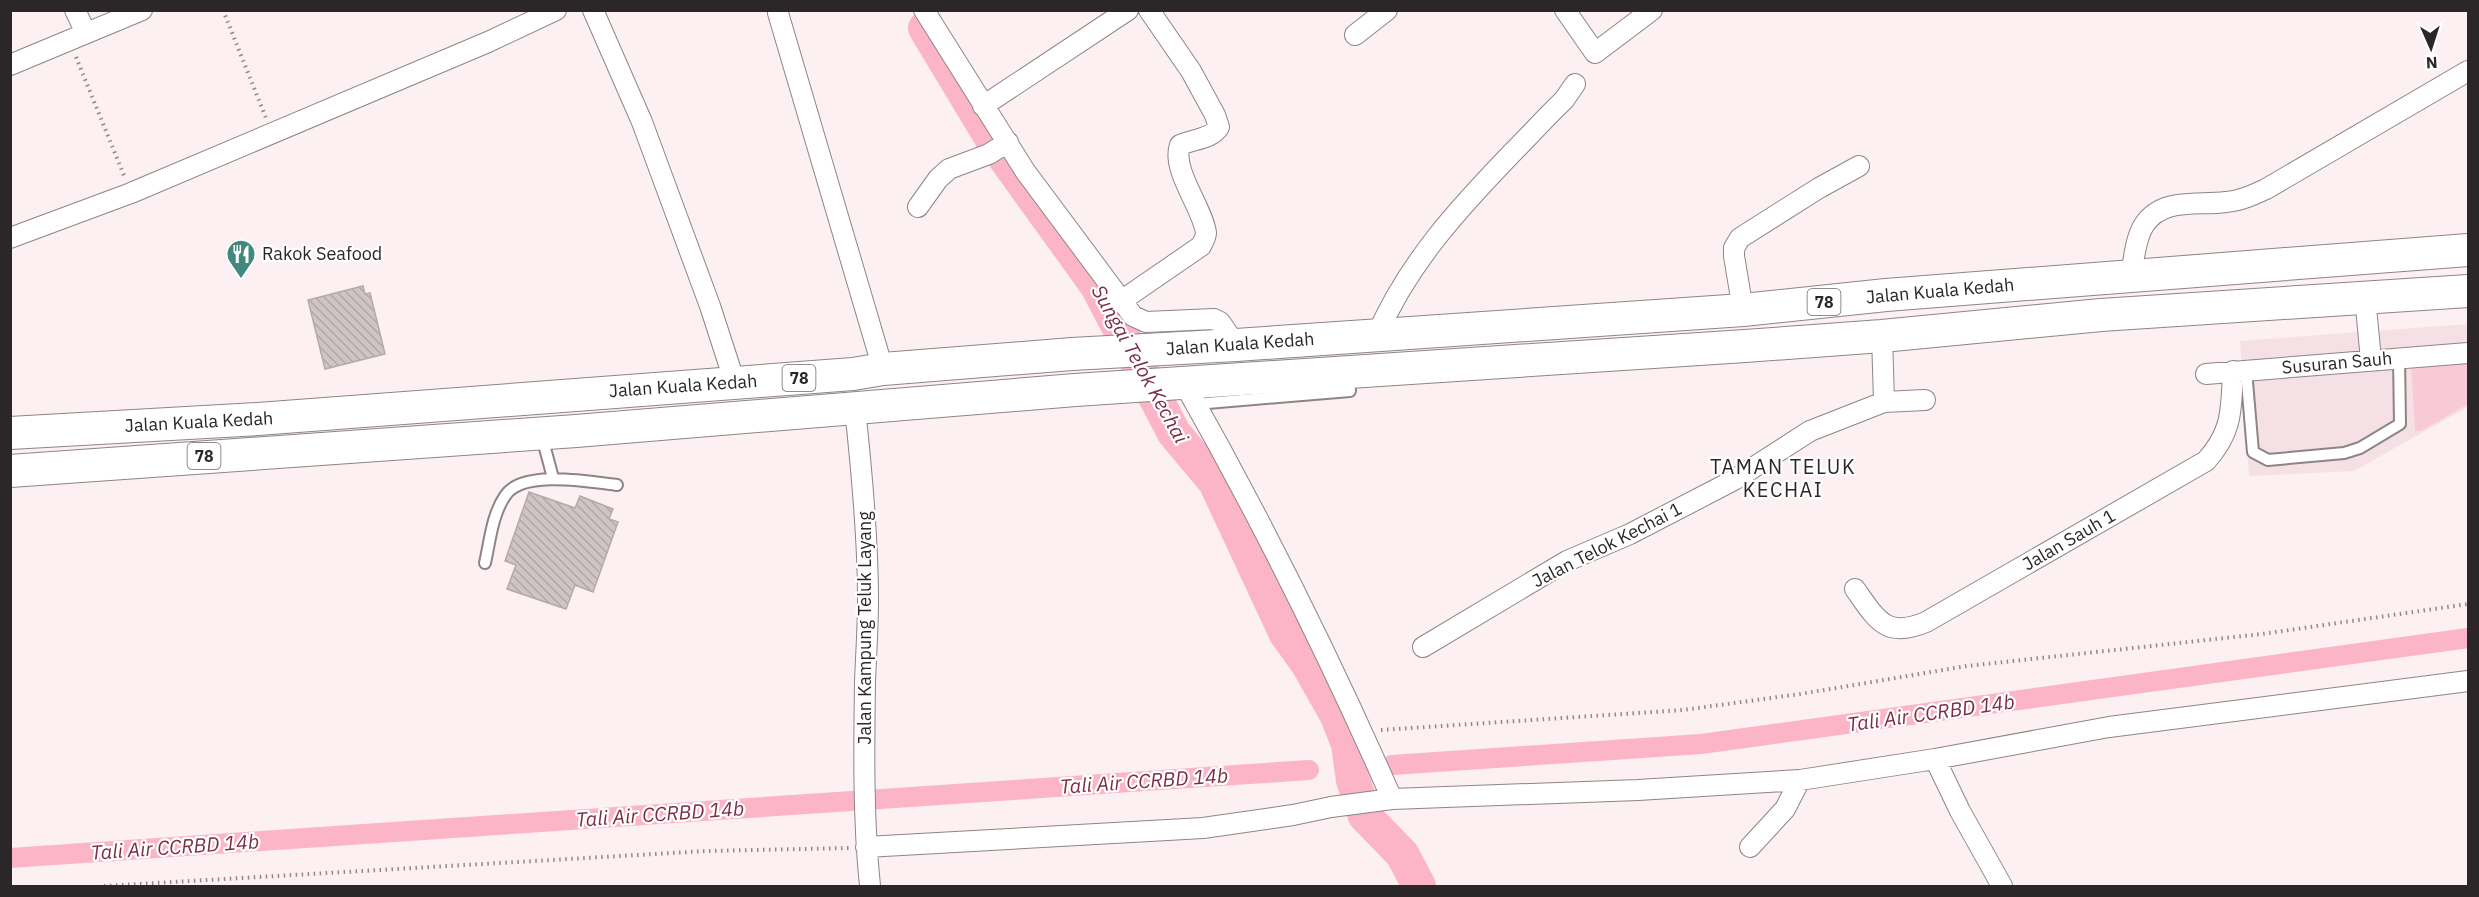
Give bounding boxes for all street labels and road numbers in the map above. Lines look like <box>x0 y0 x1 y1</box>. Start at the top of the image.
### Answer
street label: Jalan Kuala Kedah <box>1865 273 2015 308</box>
road number: 78 <box>1808 289 1840 315</box>
street label: Jalan Kuala Kedah <box>1165 327 1315 360</box>
street label: Susuran Sauh <box>2281 346 2393 379</box>
road number: 78 <box>782 365 816 391</box>
street label: Jalan Kuala Kedah <box>608 369 758 402</box>
street label: Jalan Kuala Kedah <box>124 406 274 437</box>
road number: 78 <box>188 443 220 469</box>
street label: Jalan Telok Kechai 1 <box>1528 497 1685 592</box>
street label: Jalan Sauh 1 <box>2018 504 2119 575</box>
street label: Jalan Kampung Teluk Layang <box>853 511 876 745</box>

